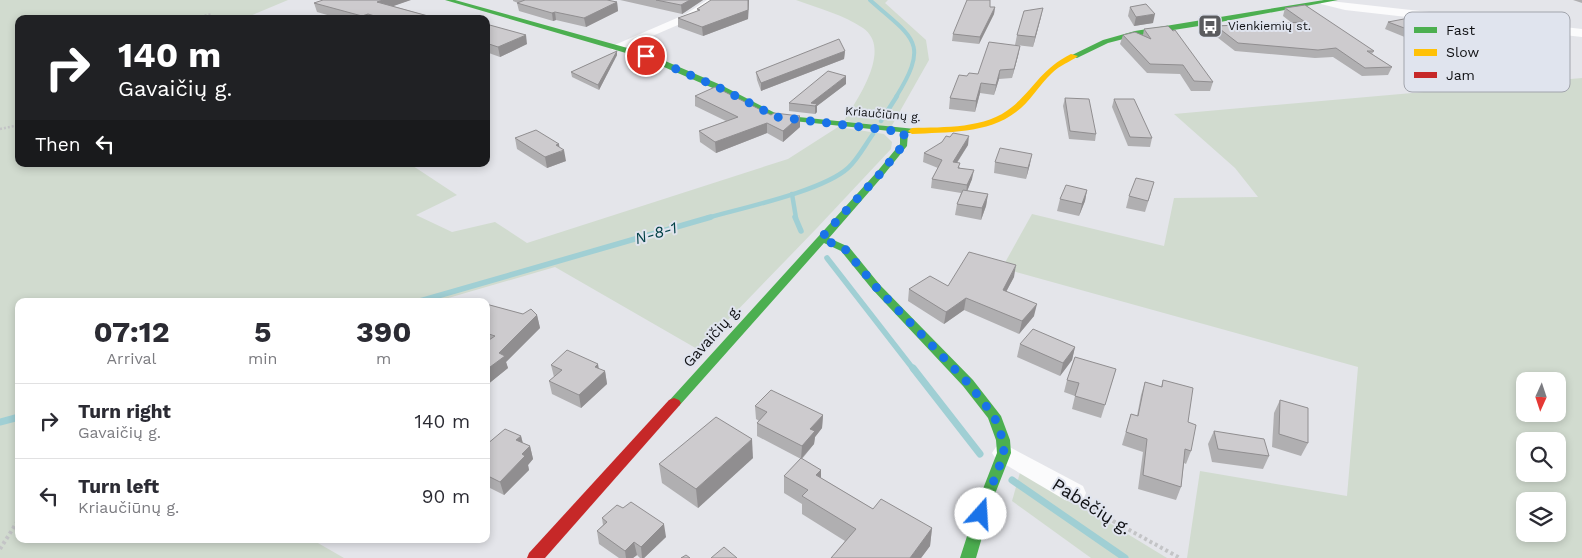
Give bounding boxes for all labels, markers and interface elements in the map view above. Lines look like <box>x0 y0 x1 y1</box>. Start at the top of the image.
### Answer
legend <box>1404 12 1570 92</box>
bus stop icon: Vienkiemių st. <box>1197 13 1223 39</box>
place label: Vienkiemių st. <box>1228 19 1311 33</box>
text: Fast <box>1446 22 1475 38</box>
text: 140 m <box>118 34 221 76</box>
icon: right <box>35 35 100 100</box>
pin <box>625 35 667 77</box>
icon: arrive <box>632 42 660 70</box>
text: Slow <box>1446 44 1479 60</box>
text: Jam <box>1446 67 1475 83</box>
text: Gavaičių g. <box>118 76 232 101</box>
street label: Kriaučiūnų g. <box>845 104 921 124</box>
icon: left <box>91 130 119 158</box>
text: Then <box>35 133 81 156</box>
water label: N-8-1 <box>633 218 679 248</box>
street label: Gavaičių g. <box>679 301 745 371</box>
text: 07:12 <box>93 314 170 349</box>
text: 5 <box>254 314 271 349</box>
text: 390 <box>356 314 412 349</box>
text: Arrival <box>107 349 156 368</box>
text: min <box>248 349 277 368</box>
text: m <box>376 349 391 368</box>
north arrow <box>1516 372 1566 422</box>
map controls <box>1516 372 1566 542</box>
text: Turn right <box>78 400 171 423</box>
icon: right <box>35 407 63 435</box>
text: 140 m <box>415 410 470 433</box>
text: Gavaičių g. <box>78 423 161 442</box>
button: search <box>1516 432 1566 482</box>
street label: Pabėčių g. <box>1049 473 1135 539</box>
text: Turn left <box>78 475 159 498</box>
icon: left <box>35 482 63 510</box>
text: 90 m <box>422 485 470 508</box>
position arrow <box>954 487 1006 539</box>
button: layers <box>1516 492 1566 542</box>
text: Kriaučiūnų g. <box>78 498 179 517</box>

